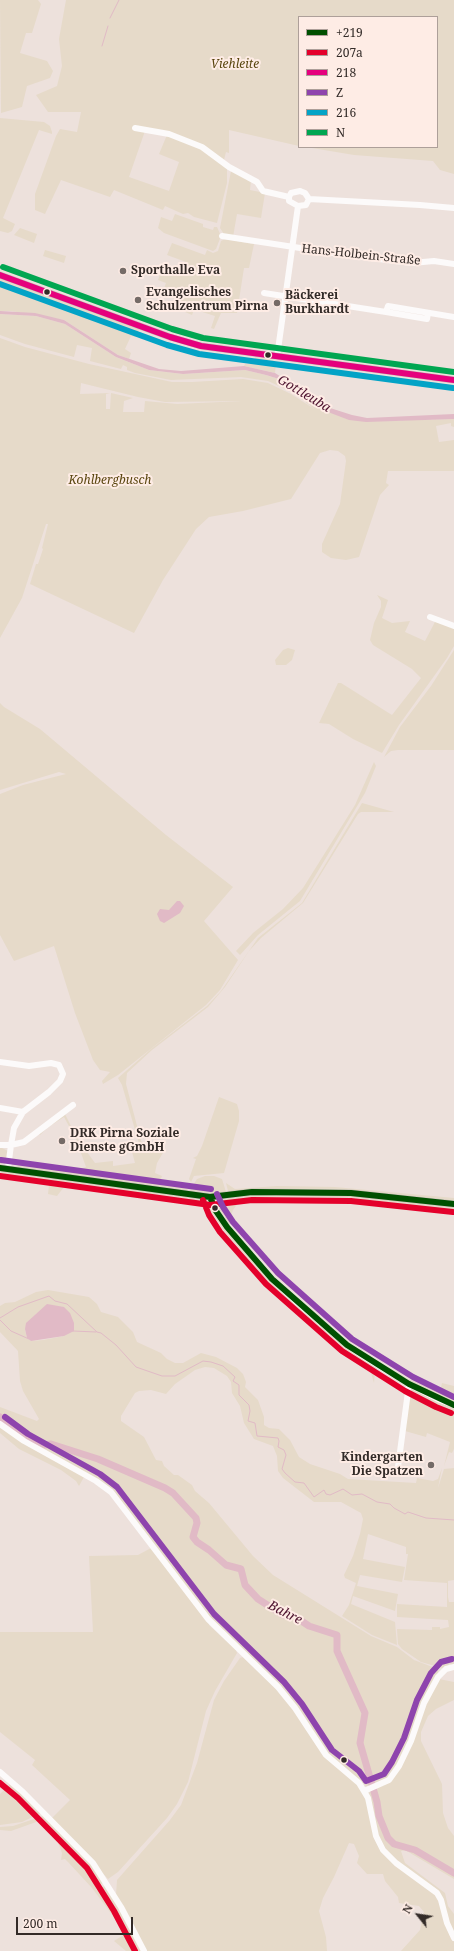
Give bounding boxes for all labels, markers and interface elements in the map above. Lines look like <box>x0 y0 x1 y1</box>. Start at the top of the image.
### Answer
legend <box>298 16 438 148</box>
text: +219 <box>336 24 363 41</box>
text: 207a <box>336 44 363 61</box>
park label: Viehleite <box>211 58 259 72</box>
text: 218 <box>336 64 356 81</box>
text: Z <box>336 84 343 101</box>
text: 216 <box>336 104 356 121</box>
text: N <box>336 124 345 141</box>
street label: Hans-Holbein-Straße <box>301 242 421 268</box>
place label: Sporthalle Eva <box>131 264 220 278</box>
marker: Sporthalle Eva <box>118 266 128 276</box>
place label: Evangelisches Schulzentrum Pirna <box>146 286 268 314</box>
unlabelled marker <box>42 287 52 297</box>
place label: Bäckerei Burkhardt <box>285 289 349 317</box>
marker: Evangelisches Schulzentrum Pirna <box>133 295 143 305</box>
marker: Bäckerei Burkhardt <box>272 298 282 308</box>
unlabelled marker <box>263 350 273 360</box>
water label: Gottleuba <box>275 372 333 416</box>
park label: Kohlbergbusch <box>68 474 152 488</box>
place label: DRK Pirna Soziale Dienste gGmbH <box>70 1127 179 1155</box>
marker: DRK Pirna Soziale Dienste gGmbH <box>57 1136 67 1146</box>
unlabelled marker <box>210 1203 220 1213</box>
place label: Kindergarten Die Spatzen <box>341 1451 423 1479</box>
marker: Kindergarten Die Spatzen <box>426 1460 436 1470</box>
water label: Bahre <box>265 1598 305 1628</box>
unlabelled marker <box>339 1755 349 1765</box>
north arrow <box>398 1895 438 1935</box>
text: N <box>399 1901 416 1916</box>
scale bar <box>18 1909 135 1935</box>
text: 200 m <box>23 1915 58 1932</box>

